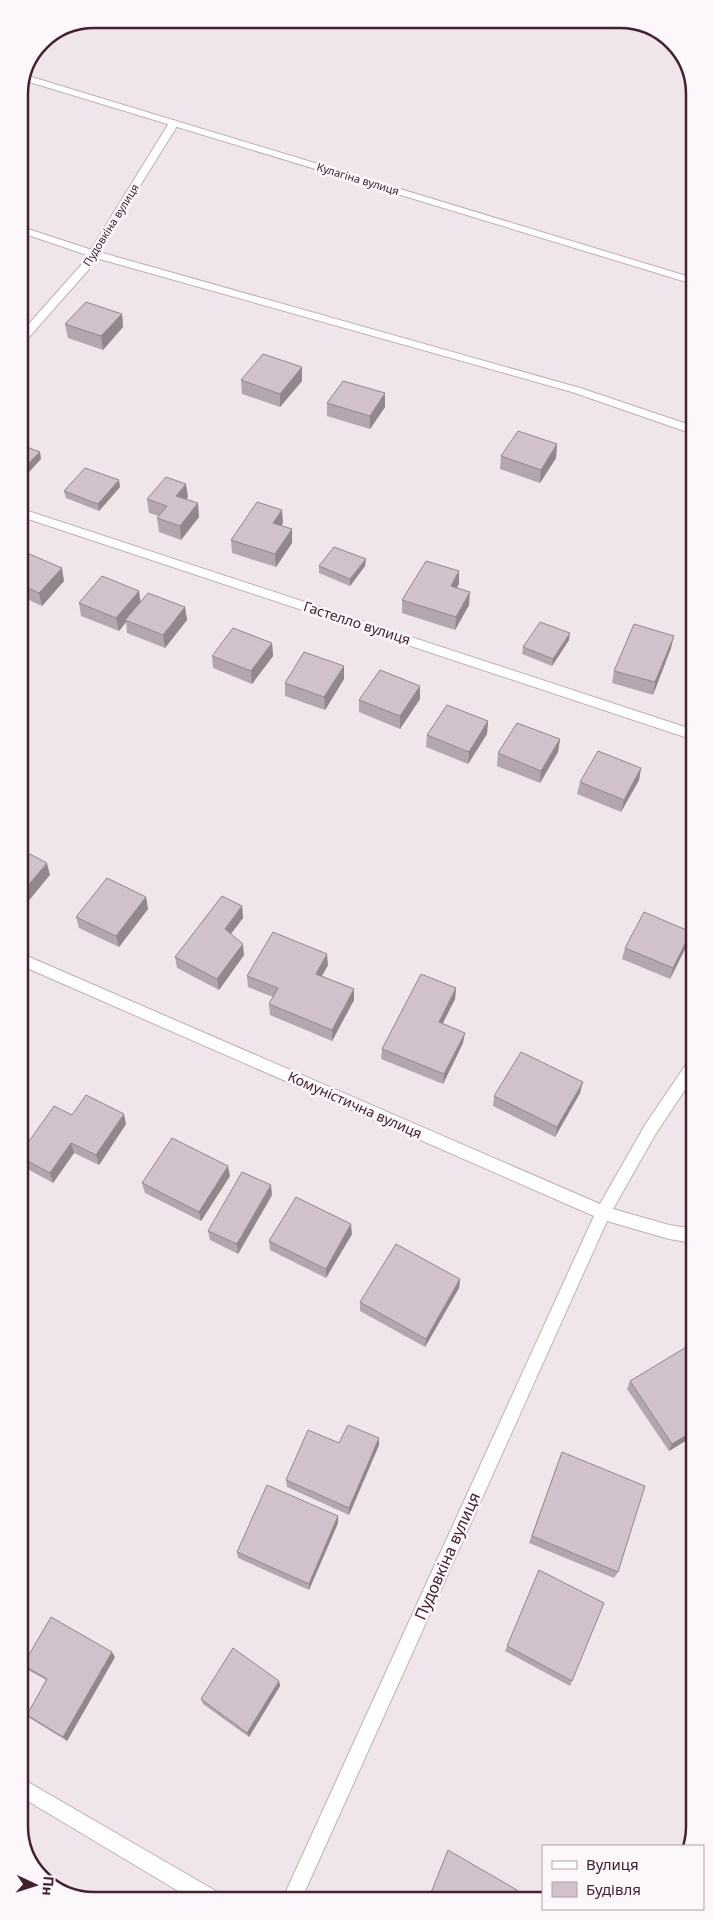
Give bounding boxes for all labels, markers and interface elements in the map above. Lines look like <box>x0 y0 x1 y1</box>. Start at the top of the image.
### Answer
street label: Кулагіна вулиця <box>315 159 401 198</box>
street label: Пудовкіна вулиця <box>79 181 142 269</box>
street label: Гастелло вулиця <box>301 596 413 649</box>
street label: Комуністична вулиця <box>285 1066 425 1143</box>
street label: Пудовкіна вулиця <box>409 1489 485 1623</box>
legend <box>542 1845 704 1910</box>
text: Вулиця <box>586 1854 639 1874</box>
north arrow <box>10 1860 60 1910</box>
text: Пн <box>38 1875 59 1897</box>
text: Будівля <box>586 1879 641 1899</box>

